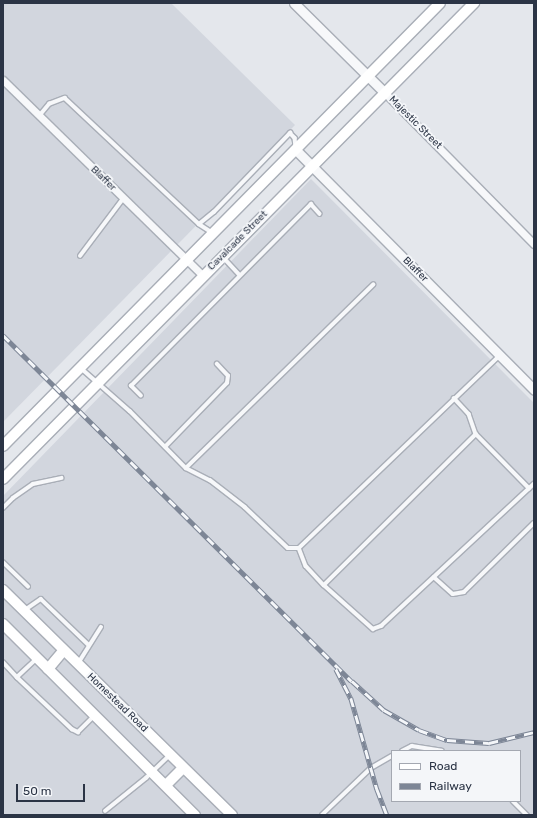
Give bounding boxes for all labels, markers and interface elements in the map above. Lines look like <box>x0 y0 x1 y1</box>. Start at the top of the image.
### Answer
street label: Majestic Street <box>386 94 444 152</box>
street label: Blaffer <box>88 164 118 194</box>
street label: Cavalcade Street <box>206 209 270 273</box>
street label: Blaffer <box>400 255 430 285</box>
street label: Homestead Road <box>84 671 150 735</box>
legend <box>391 750 521 802</box>
text: Road <box>429 759 457 773</box>
scale bar <box>18 776 87 802</box>
text: Railway <box>429 779 472 793</box>
text: 50 m <box>23 784 51 798</box>

